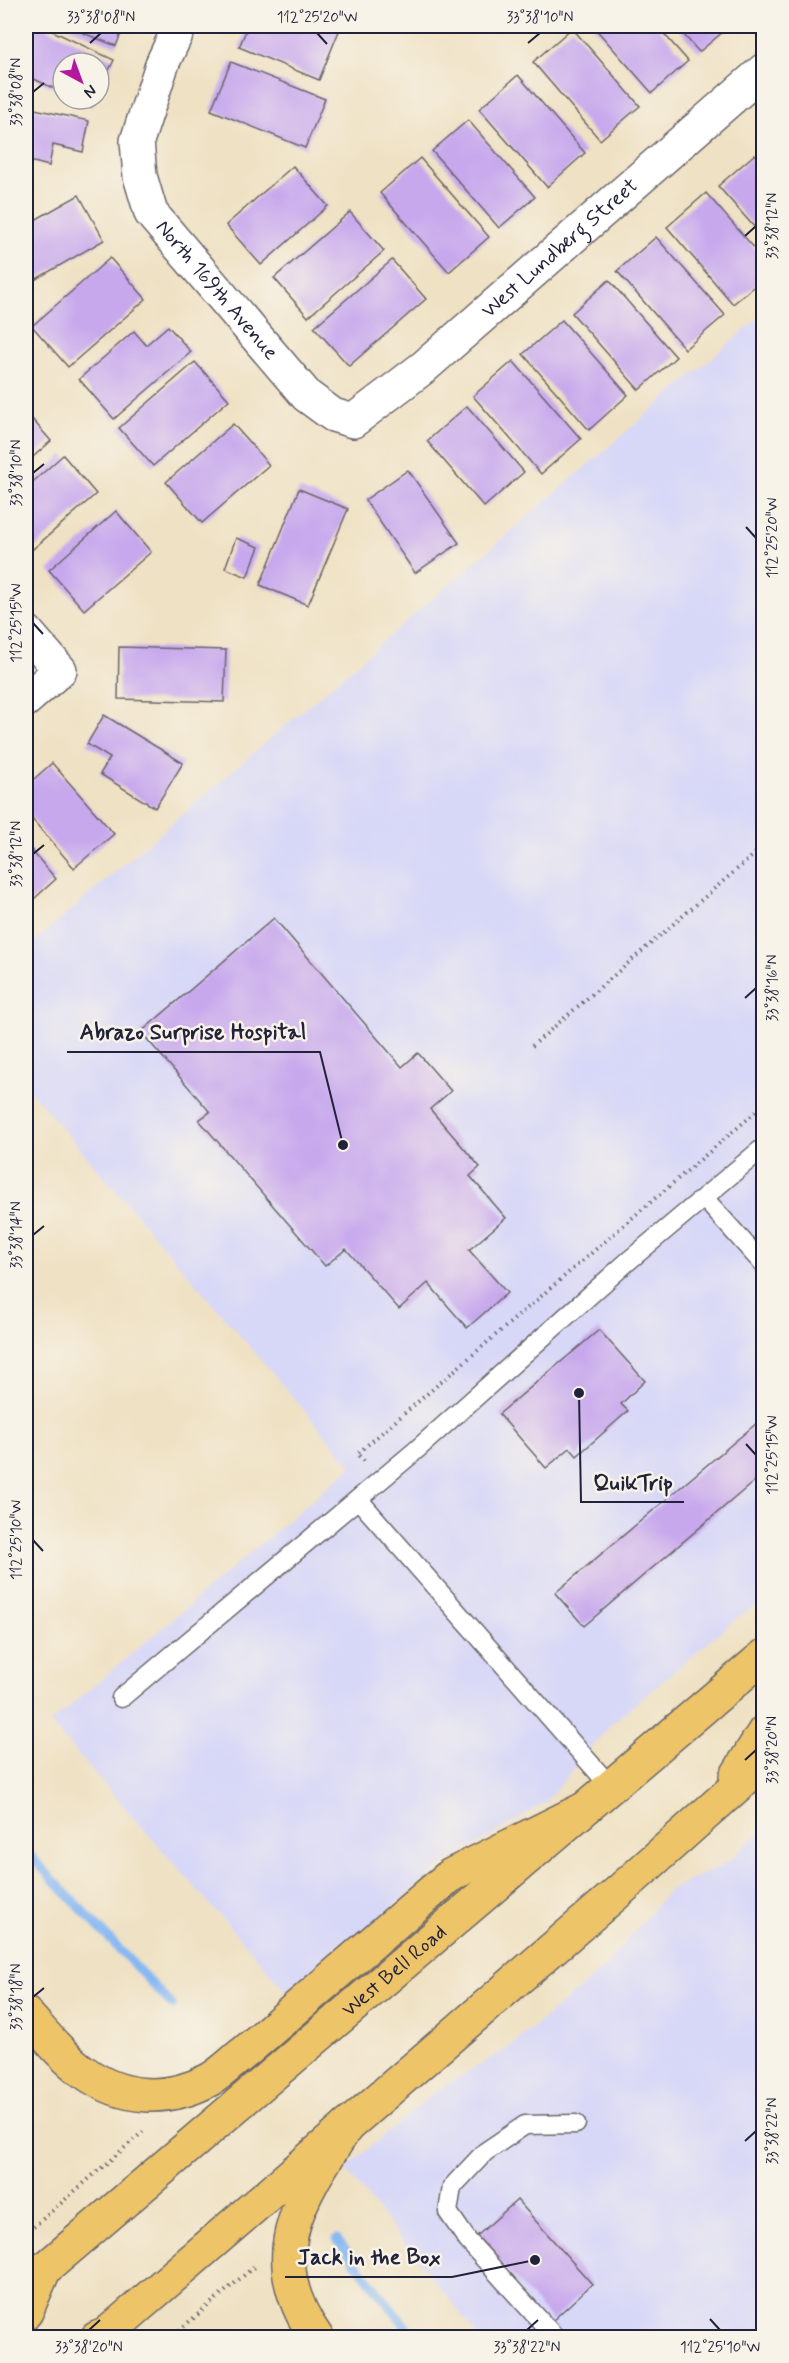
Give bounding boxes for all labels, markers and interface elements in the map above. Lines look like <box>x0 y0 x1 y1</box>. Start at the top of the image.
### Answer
text: 33°38'08"N <box>67 8 135 28</box>
text: 112°25'20"W <box>277 8 357 28</box>
text: 33°38'10"N <box>506 8 574 28</box>
north arrow <box>51 51 111 111</box>
text: 33°38'08"N <box>7 58 27 126</box>
text: N <box>79 80 101 103</box>
street label: West Lundberg Street <box>476 172 644 324</box>
text: 33°38'12"N <box>763 193 783 259</box>
street label: North 169th Avenue <box>149 214 284 366</box>
text: 33°38'10"N <box>7 439 27 507</box>
text: 112°25'20"W <box>763 498 783 578</box>
text: 112°25'15"W <box>7 583 27 663</box>
text: 33°38'12"N <box>7 821 27 887</box>
text: 33°38'16"N <box>763 955 783 1021</box>
callout: Abrazo Surprise Hospital <box>67 1012 320 1052</box>
text: Abrazo Surprise Hospital <box>80 1019 306 1047</box>
text: 33°38'14"N <box>7 1201 27 1269</box>
text: 112°25'15"W <box>763 1415 783 1495</box>
callout: QuikTrip <box>581 1462 684 1502</box>
text: QuikTrip <box>593 1470 673 1498</box>
text: 112°25'10"W <box>7 1500 27 1580</box>
text: 33°38'20"N <box>763 1716 783 1784</box>
street label: West Bell Road <box>336 1918 453 2024</box>
text: 33°38'18"N <box>7 1964 27 2030</box>
text: 33°38'22"N <box>763 2097 783 2165</box>
callout: Jack in the Box <box>285 2237 452 2277</box>
text: Jack in the Box <box>297 2244 441 2272</box>
text: 33°38'20"N <box>55 2338 123 2358</box>
text: 33°38'22"N <box>493 2338 561 2358</box>
text: 112°25'10"W <box>680 2338 760 2358</box>

